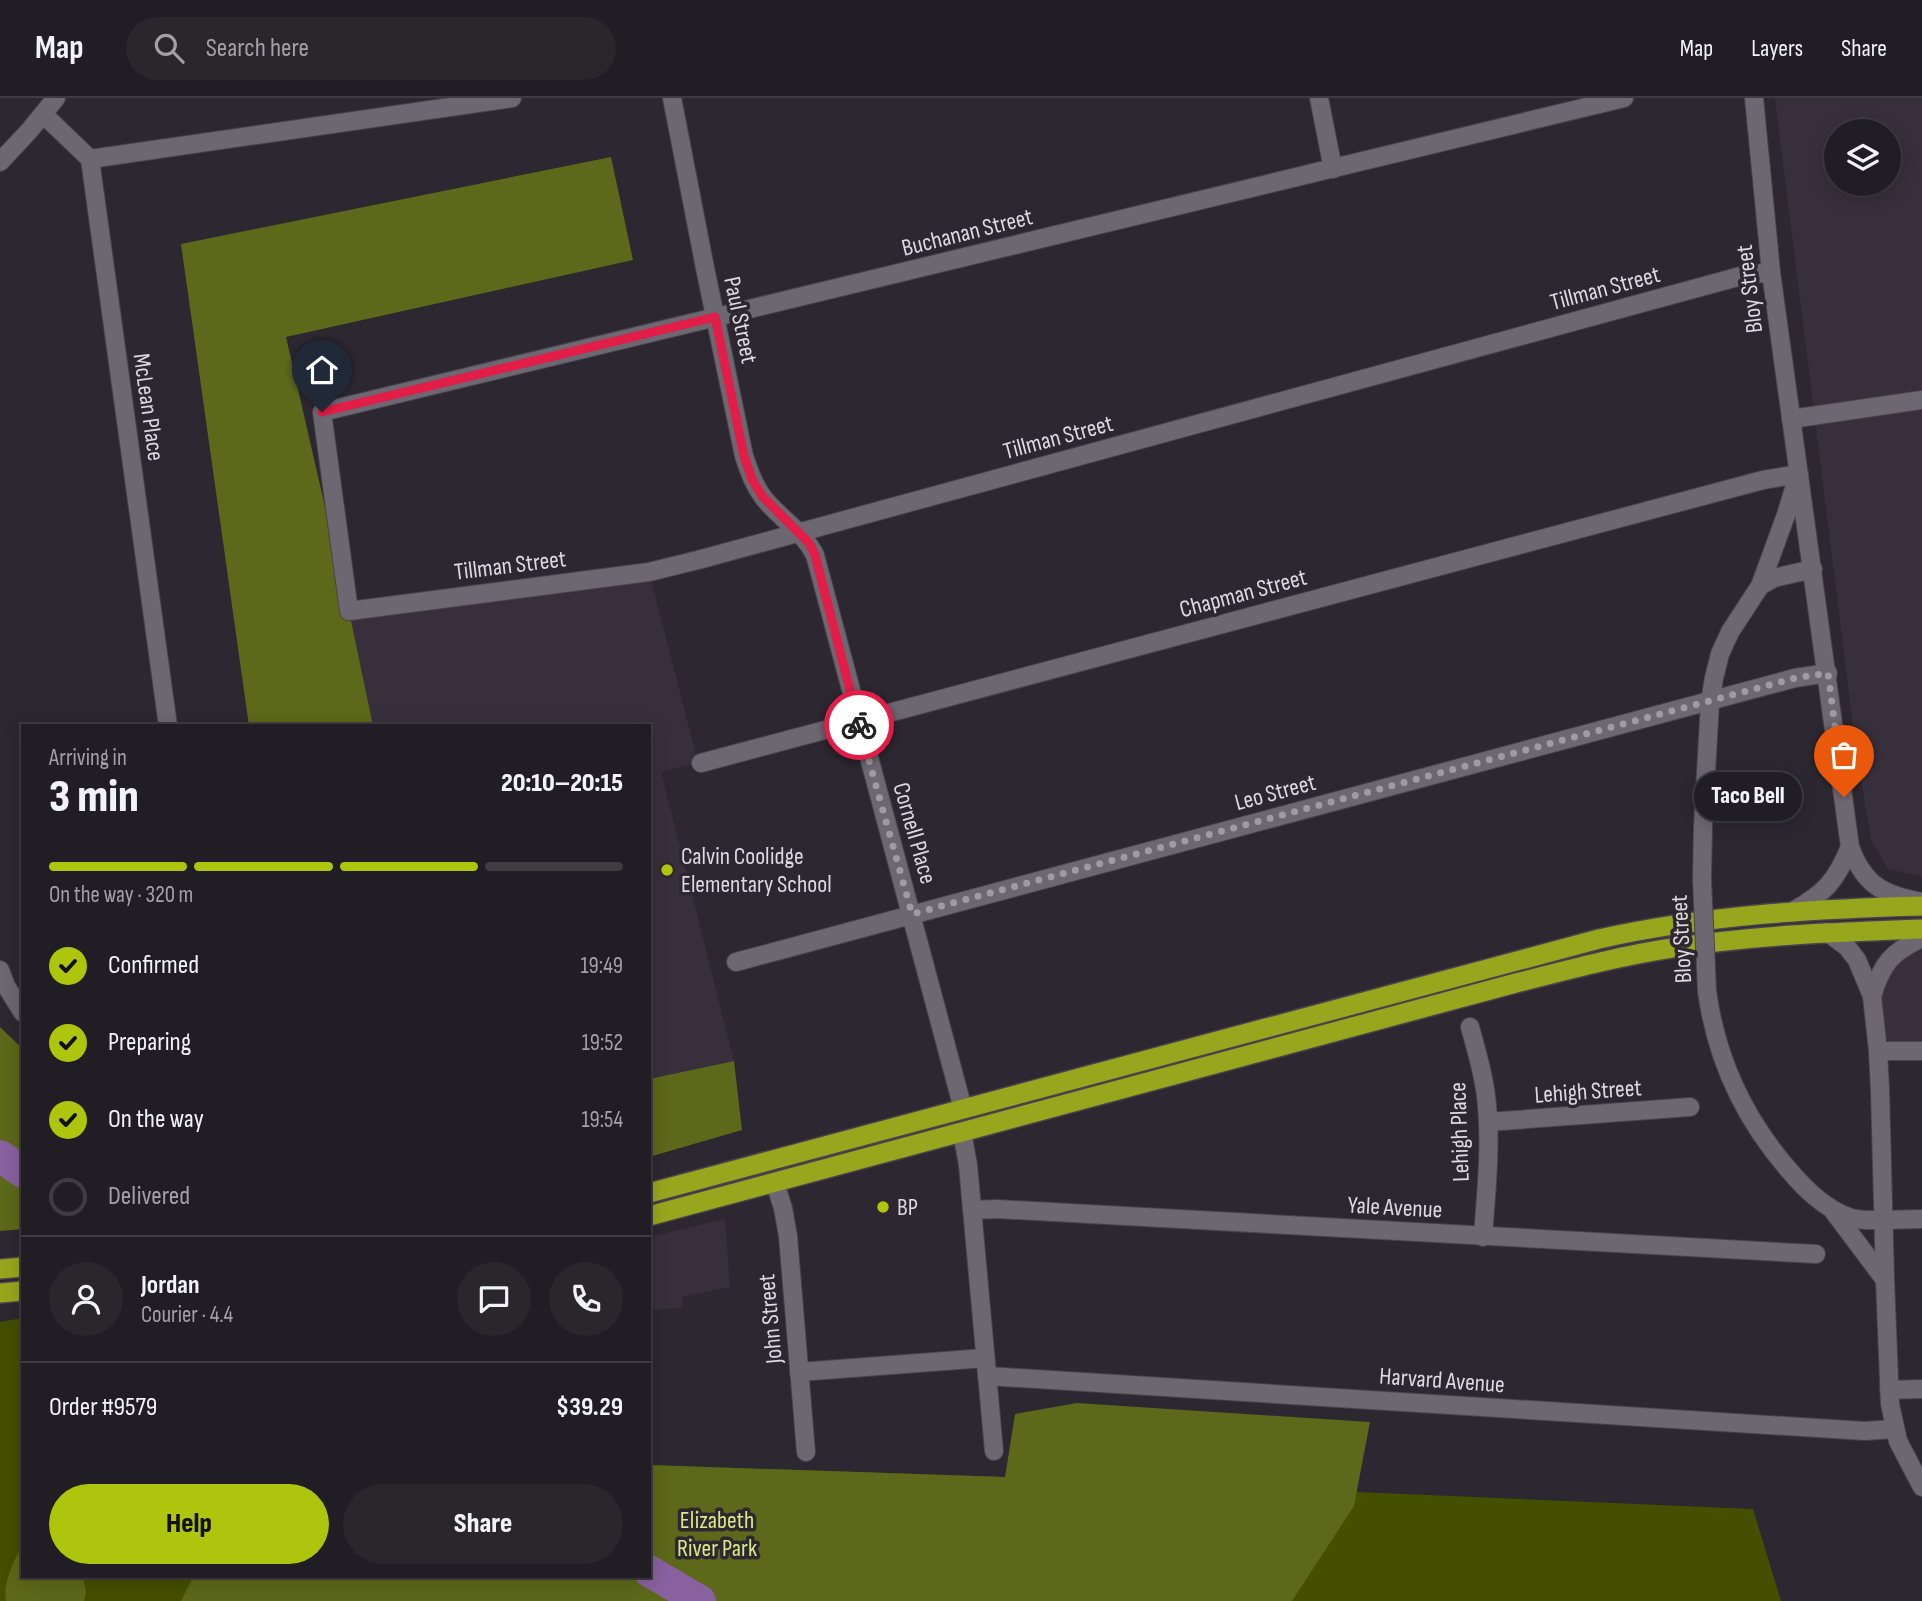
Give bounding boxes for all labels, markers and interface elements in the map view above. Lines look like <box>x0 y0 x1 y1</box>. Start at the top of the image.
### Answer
search box <box>126 17 616 80</box>
text: Map <box>35 28 84 68</box>
icon: search <box>150 29 188 67</box>
text: Search here <box>206 33 309 64</box>
text: Map <box>1680 34 1713 63</box>
text: Layers <box>1751 34 1803 63</box>
text: Share <box>1841 34 1887 63</box>
map controls <box>1824 119 1901 196</box>
button: layers <box>1824 119 1901 196</box>
street label: Buchanan Street <box>899 202 1036 263</box>
street label: Bloy Street <box>1730 243 1769 335</box>
street label: Tillman Street <box>1547 260 1663 317</box>
street label: Paul Street <box>717 274 764 366</box>
pin <box>292 340 352 412</box>
street label: McLean Place <box>127 351 170 463</box>
icon: home <box>303 351 341 389</box>
street label: Tillman Street <box>1000 409 1116 466</box>
street label: Tillman Street <box>452 544 568 587</box>
street label: Chapman Street <box>1176 563 1310 624</box>
courier <box>824 690 894 760</box>
icon: bike <box>840 706 878 744</box>
pin <box>1814 725 1874 797</box>
icon: bag <box>1825 736 1863 774</box>
text: Arriving in <box>49 744 127 772</box>
text: 20:10–20:15 <box>501 768 623 799</box>
street label: Leo Street <box>1231 768 1319 817</box>
text: 3 min <box>49 770 139 825</box>
callout: Taco Bell <box>1694 772 1802 822</box>
street label: Cornell Place <box>886 779 943 887</box>
text: Taco Bell <box>1711 782 1785 810</box>
place label: Calvin Coolidge Elementary School <box>681 842 832 899</box>
marker: Calvin Coolidge Elementary School <box>659 862 675 878</box>
text: On the way · 320 m <box>49 881 193 909</box>
street label: Bloy Street <box>1665 894 1698 984</box>
icon: check <box>49 947 87 985</box>
text: Confirmed <box>108 950 199 981</box>
text: 19:49 <box>581 952 623 980</box>
icon: check <box>49 1024 87 1062</box>
text: Preparing <box>108 1027 191 1058</box>
text: 19:52 <box>582 1029 623 1057</box>
street label: Lehigh Street <box>1533 1073 1643 1110</box>
street label: Lehigh Place <box>1443 1082 1476 1182</box>
icon: check <box>49 1101 87 1139</box>
text: On the way <box>108 1104 204 1135</box>
text: 19:54 <box>582 1106 623 1134</box>
text: Delivered <box>108 1181 190 1212</box>
street label: Yale Avenue <box>1347 1191 1443 1224</box>
place label: BP <box>897 1193 918 1222</box>
marker: BP <box>875 1199 891 1215</box>
button: person <box>49 1262 123 1336</box>
button: chat <box>457 1262 531 1336</box>
button: phone <box>549 1262 623 1336</box>
text: Jordan <box>141 1270 199 1301</box>
street label: John Street <box>752 1273 789 1366</box>
text: Courier · 4.4 <box>141 1301 233 1329</box>
street label: Harvard Avenue <box>1378 1362 1506 1399</box>
text: Order #9579 <box>49 1392 157 1423</box>
text: $39.29 <box>556 1392 623 1423</box>
button: Help <box>49 1484 329 1564</box>
button: Share <box>343 1484 623 1564</box>
park label: Elizabeth River Park <box>677 1506 757 1563</box>

